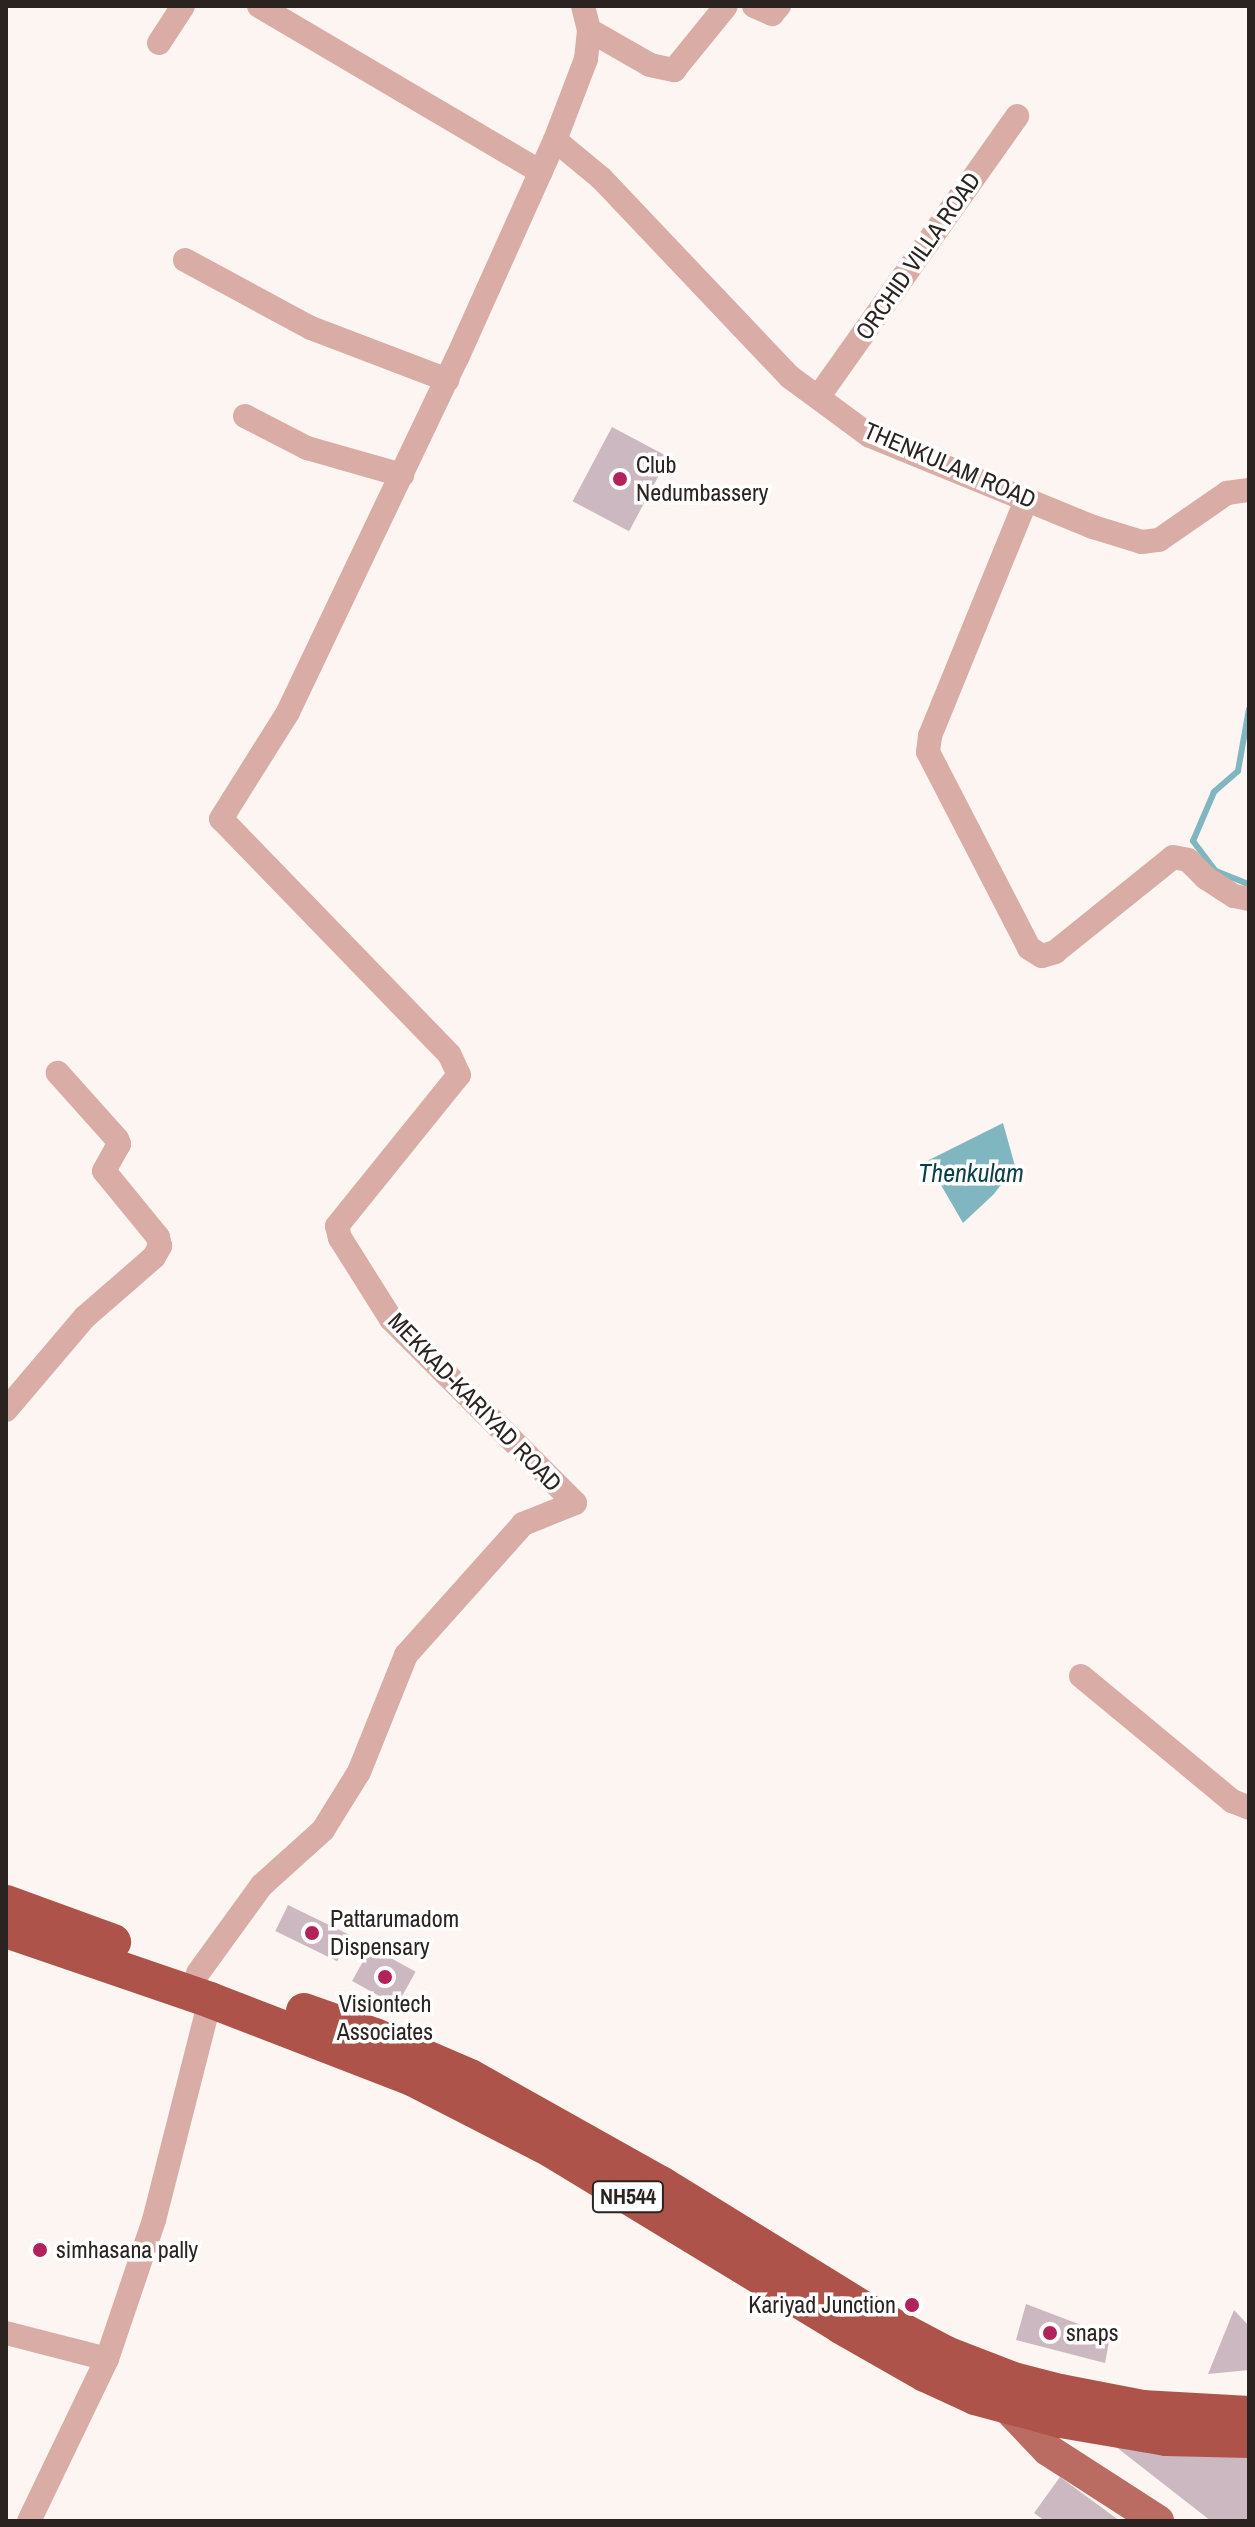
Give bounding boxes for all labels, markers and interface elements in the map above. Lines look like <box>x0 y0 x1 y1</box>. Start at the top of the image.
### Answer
street label: ORCHID VILLA ROAD <box>849 166 987 346</box>
street label: THENKULAM ROAD <box>860 416 1040 514</box>
place label: Club Nedumbassery <box>636 451 768 507</box>
marker: Club Nedumbassery <box>611 470 629 488</box>
water label: Thenkulam <box>918 1157 1024 1189</box>
street label: MEKKAD-KARIYAD ROAD <box>382 1307 568 1497</box>
place label: Pattarumadom Dispensary <box>330 1905 459 1961</box>
marker: Pattarumadom Dispensary <box>301 1922 323 1944</box>
marker: Visiontech Associates <box>376 1968 394 1986</box>
place label: Visiontech Associates <box>337 1990 433 2046</box>
road number: NH544 <box>590 2179 666 2215</box>
place label: simhasana pally <box>56 2236 198 2264</box>
marker: simhasana pally <box>31 2241 49 2259</box>
place label: Kariyad Junction <box>748 2291 896 2319</box>
marker: Kariyad Junction <box>903 2296 921 2314</box>
place label: snaps <box>1066 2319 1119 2347</box>
marker: snaps <box>1041 2324 1059 2342</box>

